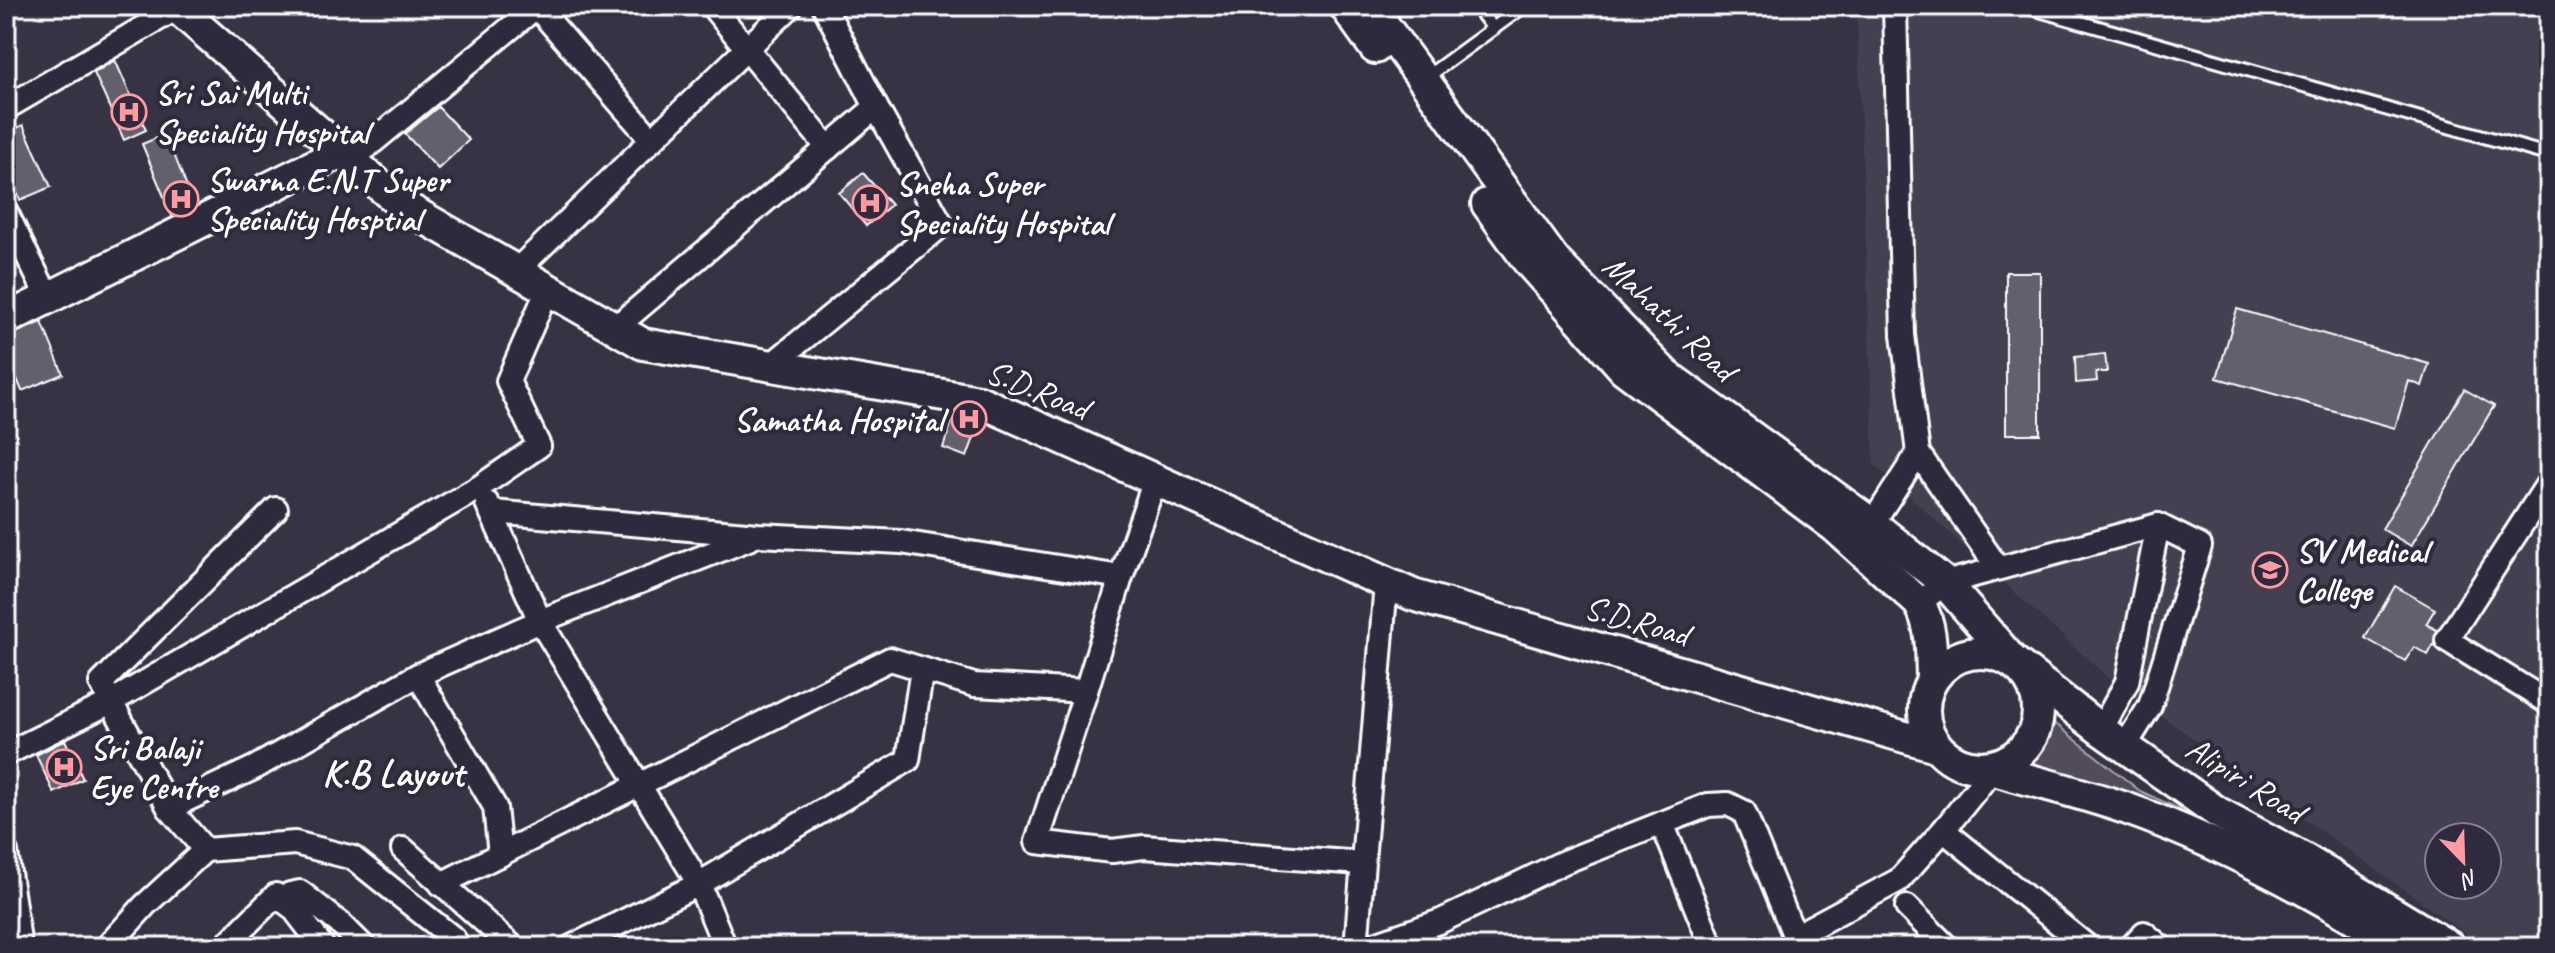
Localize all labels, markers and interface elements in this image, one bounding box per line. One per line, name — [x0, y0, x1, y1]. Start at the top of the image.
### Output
place label: Sri Sai Multi Speciality Hospital — [155, 71, 375, 153]
hospital icon: Sri Sai Multi Speciality Hospital — [110, 93, 148, 131]
place label: Swarna E.N.T Super Speciality Hosptial — [207, 158, 452, 240]
place label: Sneha Super Speciality Hospital — [896, 162, 1116, 244]
hospital icon: Swarna E.N.T Super Speciality Hosptial — [162, 180, 200, 218]
hospital icon: Sneha Super Speciality Hospital — [851, 184, 889, 222]
street label: Mahathi Road — [1594, 245, 1749, 393]
street label: S.D.Road — [980, 350, 1100, 431]
place label: Samatha Hospital — [734, 398, 950, 441]
hospital icon: Samatha Hospital — [950, 400, 988, 438]
place label: SV Medical College — [2296, 529, 2434, 611]
school or university icon: SV Medical College — [2251, 551, 2289, 589]
street label: S.D.Road — [1580, 585, 1698, 657]
place label: Sri Balaji Eye Centre — [90, 726, 220, 808]
street label: Alipiri Road — [2178, 726, 2317, 835]
hospital icon: Sri Balaji Eye Centre — [45, 748, 83, 786]
district label: K.B Layout — [322, 750, 468, 797]
north arrow — [2423, 821, 2503, 901]
text: N — [2456, 863, 2482, 895]

